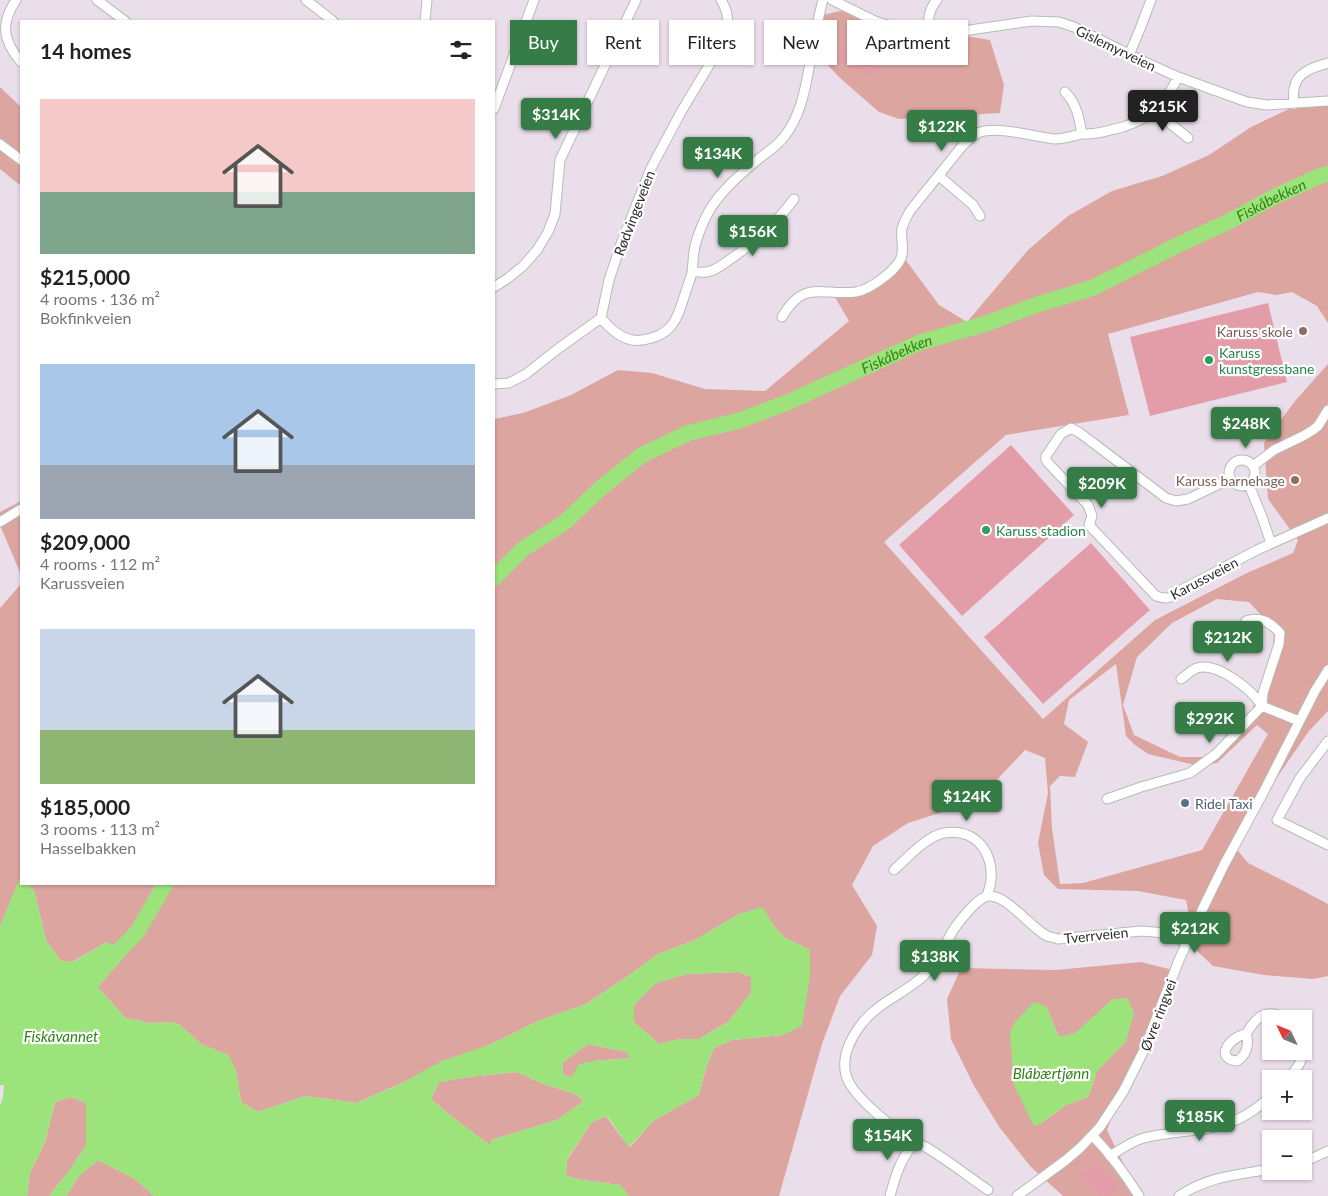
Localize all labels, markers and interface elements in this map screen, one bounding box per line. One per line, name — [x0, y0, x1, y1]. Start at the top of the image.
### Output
chip: Buy — [510, 20, 577, 65]
chip: Rent — [587, 20, 659, 65]
chip: Filters — [669, 20, 754, 65]
chip: New — [764, 20, 837, 65]
chip: Apartment — [847, 20, 968, 65]
street label: Gislemyrveien — [1073, 21, 1159, 75]
icon: filters — [447, 36, 475, 64]
text: 14 homes — [40, 38, 131, 63]
pin: $215K — [1128, 90, 1198, 132]
text: $215K — [1139, 96, 1187, 115]
pin: $314K — [521, 98, 591, 140]
text: $314K — [532, 104, 580, 123]
pin: $122K — [907, 110, 977, 152]
text: $122K — [918, 116, 966, 135]
icon: home — [213, 131, 303, 221]
pin: $134K — [683, 136, 753, 179]
text: $134K — [694, 143, 742, 162]
street label: Rødvingeveien — [610, 168, 658, 258]
water label: Fiskåbekken — [1233, 175, 1309, 225]
pin: $156K — [718, 214, 788, 257]
text: $156K — [729, 221, 777, 240]
text: $215,000 — [40, 264, 130, 289]
text: 4 rooms · 136 m² — [40, 289, 160, 308]
text: Bokfinkveien — [40, 308, 131, 327]
place label: Karuss skole — [1217, 323, 1293, 340]
marker: Karuss skole — [1297, 325, 1309, 337]
water label: Fiskåbekken — [858, 330, 934, 377]
place label: Karuss kunstgressbane — [1219, 344, 1314, 377]
marker: Karuss kunstgressbane — [1203, 354, 1215, 366]
icon: home — [213, 396, 303, 486]
pin: $248K — [1211, 406, 1281, 449]
text: $248K — [1222, 413, 1270, 432]
pin: $209K — [1067, 466, 1137, 509]
place label: Karuss barnehage — [1176, 472, 1285, 489]
text: $209K — [1078, 473, 1126, 492]
marker: Karuss barnehage — [1289, 474, 1301, 486]
place label: Karuss stadion — [996, 522, 1086, 539]
marker: Karuss stadion — [980, 524, 992, 536]
text: $209,000 — [40, 529, 130, 554]
street label: Karussveien — [1167, 553, 1241, 603]
text: 4 rooms · 112 m² — [40, 554, 160, 573]
text: Karussveien — [40, 573, 125, 592]
pin: $212K — [1193, 620, 1263, 663]
text: $212K — [1204, 627, 1252, 646]
icon: home — [213, 661, 303, 751]
pin: $292K — [1175, 702, 1245, 744]
text: $292K — [1186, 708, 1234, 727]
pin: $124K — [932, 780, 1002, 822]
text: $124K — [943, 786, 991, 805]
text: $185,000 — [40, 794, 130, 819]
place label: Ridel Taxi — [1195, 795, 1253, 812]
marker: Ridel Taxi — [1179, 797, 1191, 809]
text: 3 rooms · 113 m² — [40, 819, 160, 838]
text: Hasselbakken — [40, 838, 136, 857]
pin: $212K — [1160, 912, 1230, 954]
text: $212K — [1171, 918, 1219, 937]
street label: Tverrveien — [1063, 923, 1129, 947]
pin: $138K — [900, 940, 970, 982]
text: $138K — [911, 946, 959, 965]
street label: Øvre ringvei — [1137, 977, 1179, 1053]
north arrow — [1262, 1010, 1312, 1060]
map controls — [1262, 1010, 1312, 1180]
water label: Fiskåvannet — [24, 1027, 99, 1045]
water label: Blåbærtjønn — [1013, 1064, 1089, 1082]
button: + — [1262, 1070, 1312, 1120]
pin: $185K — [1165, 1100, 1235, 1142]
text: $185K — [1176, 1106, 1224, 1125]
pin: $154K — [853, 1118, 923, 1161]
text: $154K — [864, 1125, 912, 1144]
button: − — [1262, 1130, 1312, 1180]

